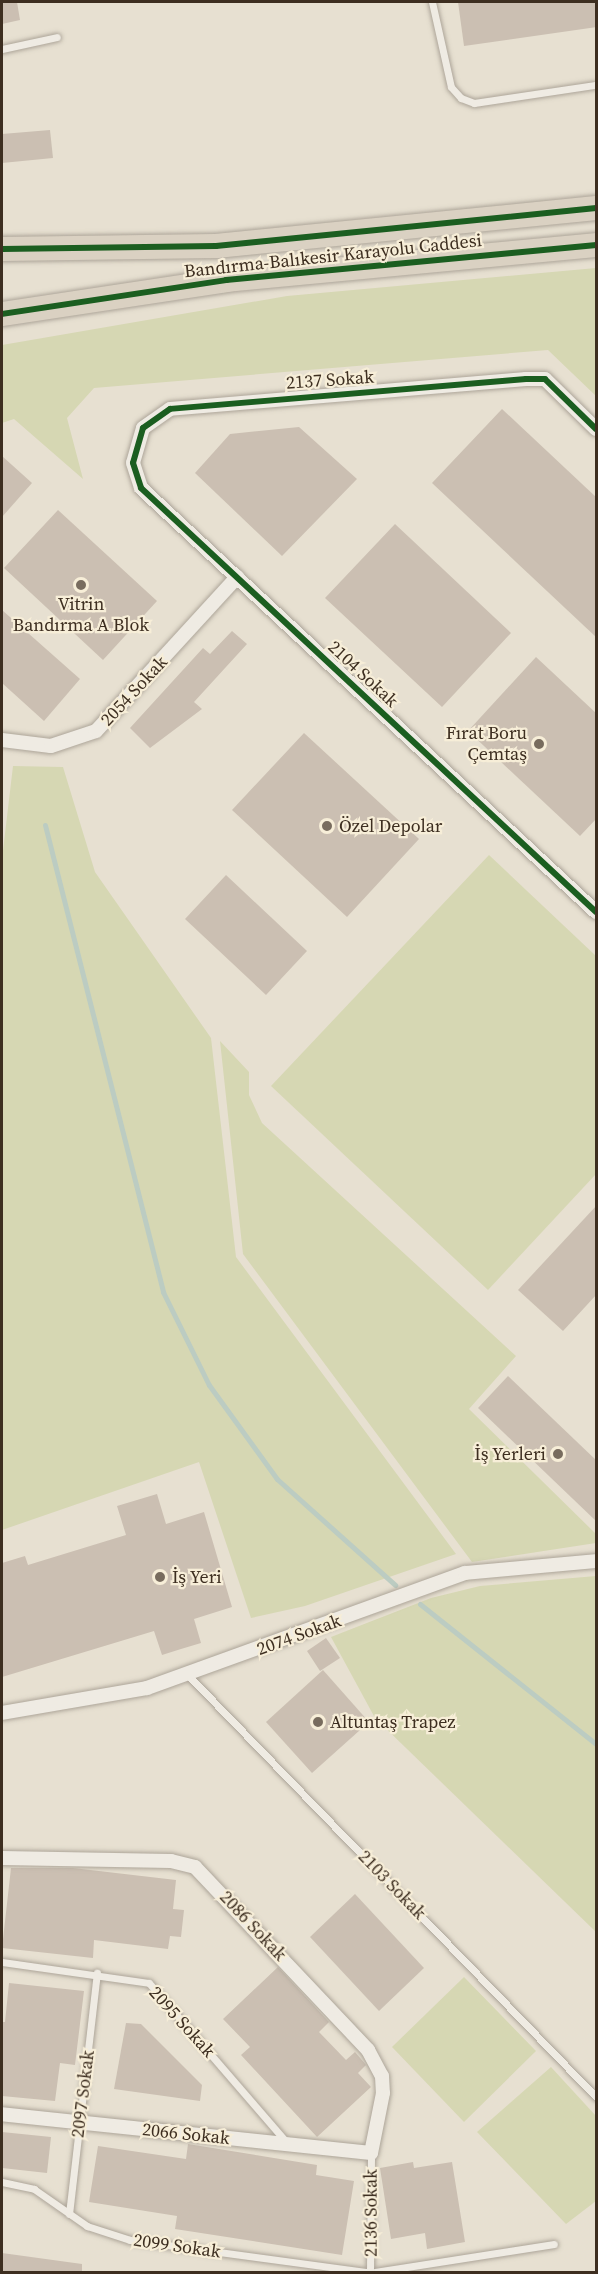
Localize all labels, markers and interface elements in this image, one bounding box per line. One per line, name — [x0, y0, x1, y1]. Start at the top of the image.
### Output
street label: Bandırma-Balıkesir Karayolu Caddesi — [183, 230, 483, 282]
street label: 2137 Sokak — [285, 366, 375, 394]
marker: Vitrin Bandırma A Blok — [74, 578, 88, 592]
place label: Vitrin Bandırma A Blok — [13, 594, 149, 636]
street label: 2104 Sokak — [323, 636, 403, 712]
street label: 2054 Sokak — [96, 651, 172, 731]
place label: Fırat Boru Çemtaş — [446, 723, 527, 766]
marker: Fırat Boru Çemtaş — [532, 737, 546, 751]
place label: Özel Depolar — [339, 815, 442, 837]
marker: Özel Depolar — [320, 819, 334, 833]
place label: İş Yerleri — [474, 1443, 546, 1465]
marker: İş Yerleri — [551, 1447, 565, 1461]
place label: İş Yeri — [172, 1566, 222, 1588]
marker: İş Yeri — [153, 1570, 167, 1584]
street label: 2074 Sokak — [254, 1610, 344, 1660]
place label: Altuntaş Trapez — [330, 1711, 456, 1733]
marker: Altuntaş Trapez — [311, 1715, 325, 1729]
street label: 2103 Sokak — [354, 1846, 430, 1924]
street label: 2086 Sokak — [215, 1886, 291, 1966]
street label: 2095 Sokak — [145, 1982, 219, 2062]
street label: 2097 Sokak — [67, 2049, 99, 2139]
street label: 2066 Sokak — [141, 2119, 231, 2149]
street label: 2136 Sokak — [360, 2169, 382, 2257]
street label: 2099 Sokak — [132, 2229, 222, 2263]

